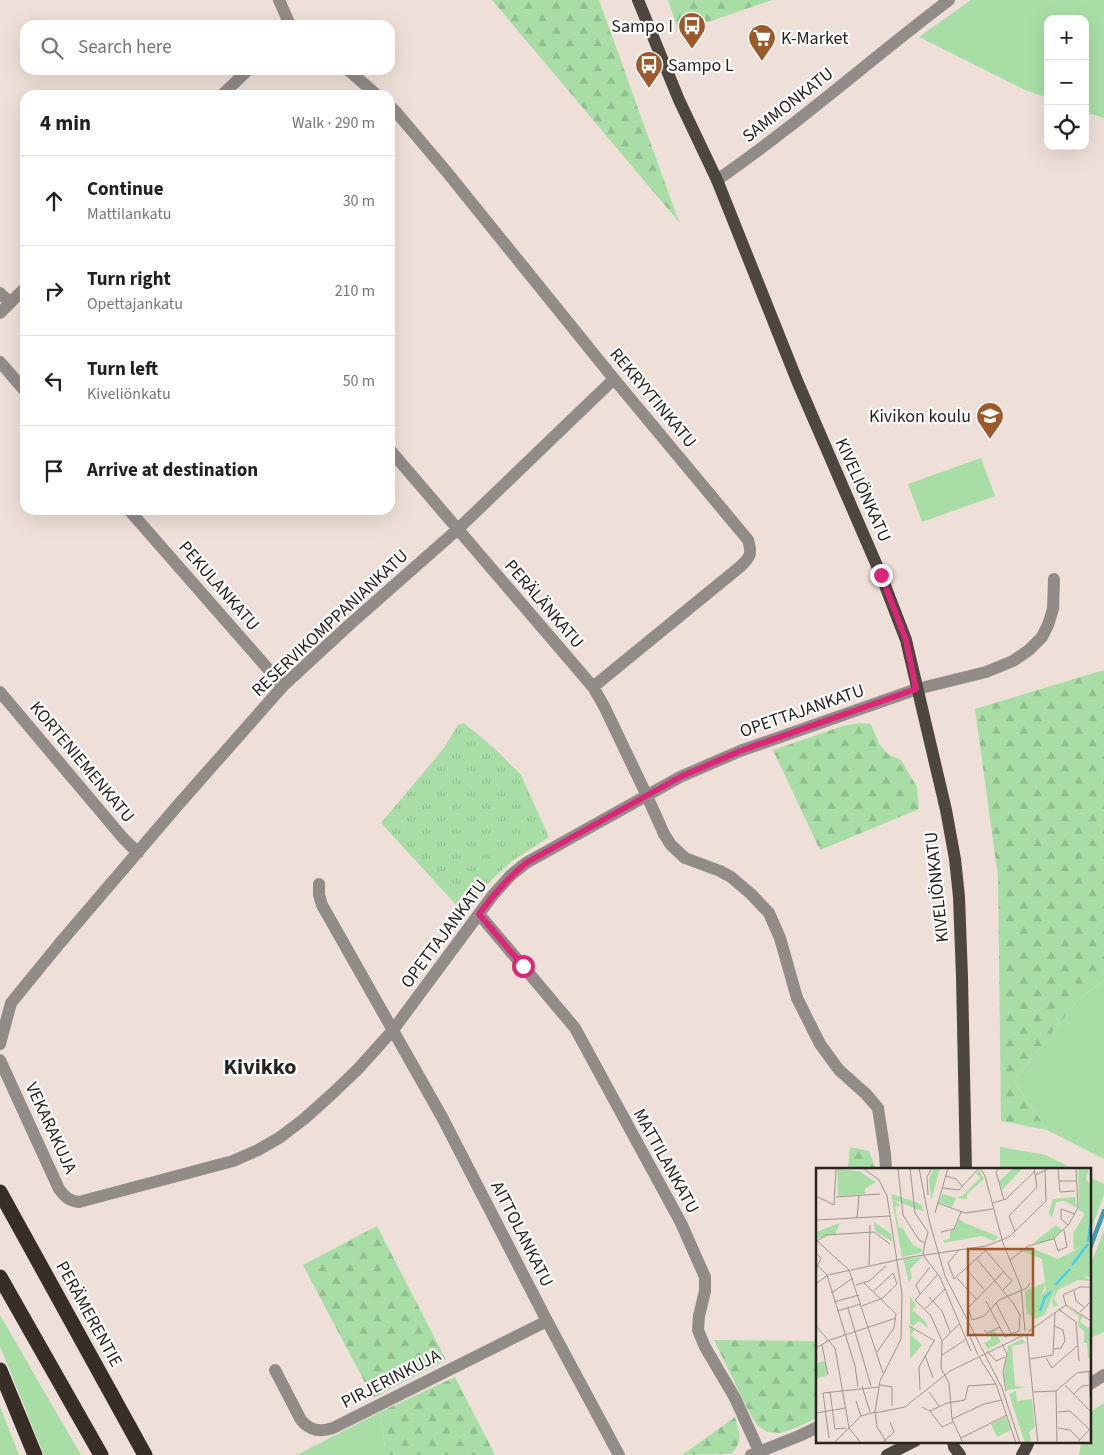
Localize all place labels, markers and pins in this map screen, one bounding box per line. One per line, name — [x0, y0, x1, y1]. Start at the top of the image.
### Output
bus stop icon: Sampo I — [677, 11, 707, 50]
place label: Sampo I — [611, 14, 673, 39]
supermarket icon: K-Market — [747, 23, 777, 62]
place label: K-Market — [781, 26, 848, 51]
bus stop icon: Sampo L — [634, 50, 664, 89]
place label: Sampo L — [668, 53, 734, 78]
school or university icon: Kivikon koulu — [975, 401, 1005, 440]
place label: Kivikon koulu — [869, 404, 971, 429]

